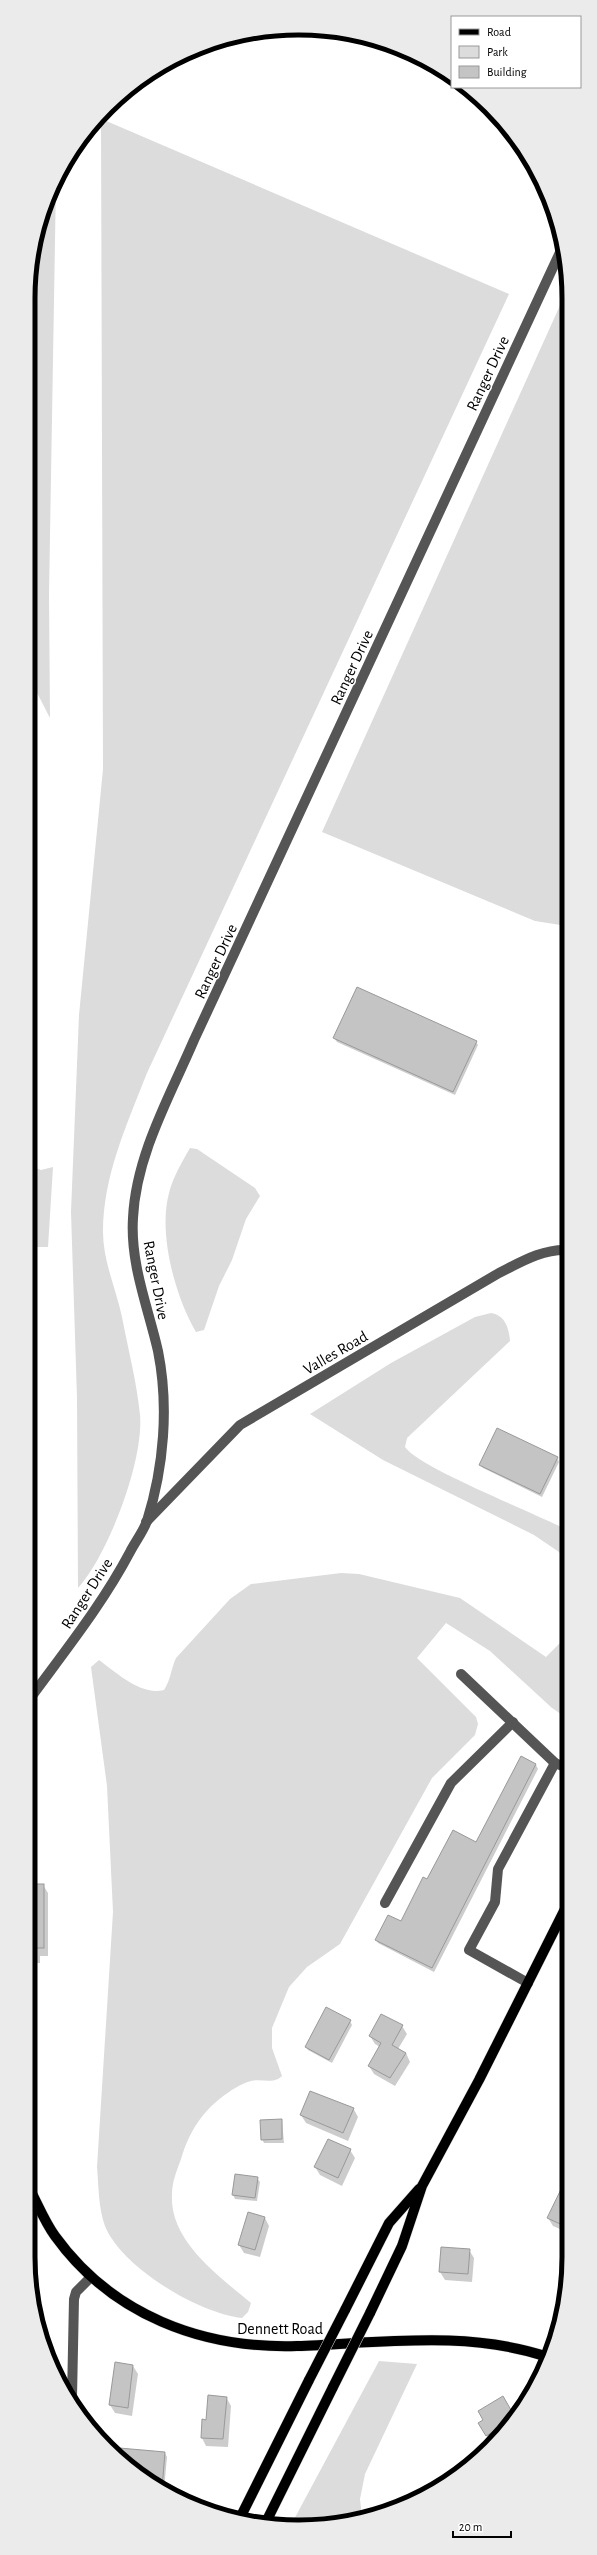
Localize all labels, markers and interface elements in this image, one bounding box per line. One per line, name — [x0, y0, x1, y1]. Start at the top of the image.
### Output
legend — [451, 16, 581, 88]
text: Road — [487, 26, 511, 38]
text: Park — [487, 46, 508, 58]
text: Building — [487, 66, 527, 78]
street label: Ranger Drive — [464, 334, 512, 413]
street label: Ranger Drive — [328, 628, 376, 707]
street label: Ranger Drive — [192, 922, 240, 1001]
street label: Ranger Drive — [141, 1239, 172, 1321]
street label: Valles Road — [301, 1328, 370, 1378]
street label: Ranger Drive — [58, 1556, 115, 1632]
street label: Dennett Road — [237, 2321, 323, 2337]
scale bar — [453, 2513, 511, 2539]
text: 20 m — [459, 2521, 482, 2533]

